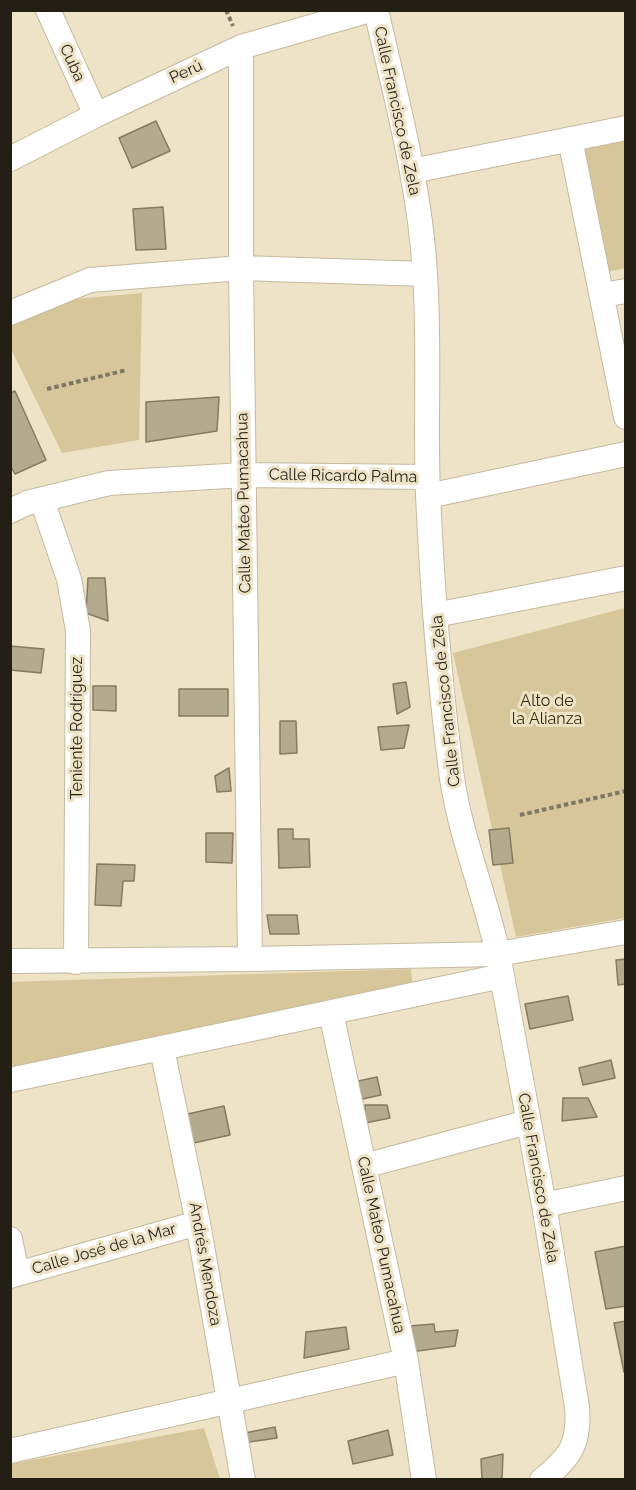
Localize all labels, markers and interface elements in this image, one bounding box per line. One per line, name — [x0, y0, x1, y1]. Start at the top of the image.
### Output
street label: Calle Francisco de Zela — [370, 25, 424, 197]
street label: Cuba — [55, 41, 89, 85]
street label: Perú — [166, 56, 206, 88]
street label: Calle Mateo Pumacahua — [233, 413, 255, 593]
street label: Calle Ricardo Palma — [269, 465, 417, 487]
street label: Calle Francisco de Zela — [427, 614, 465, 788]
street label: Teniente Rodríguez — [67, 657, 87, 799]
park label: Alto de la Alianza — [512, 691, 582, 729]
street label: Calle Francisco de Zela — [514, 1091, 562, 1265]
street label: Calle Mateo Pumacahua — [353, 1155, 409, 1335]
street label: Andrés Mendoza — [185, 1201, 225, 1327]
street label: Calle José de la Mar — [30, 1219, 178, 1279]

